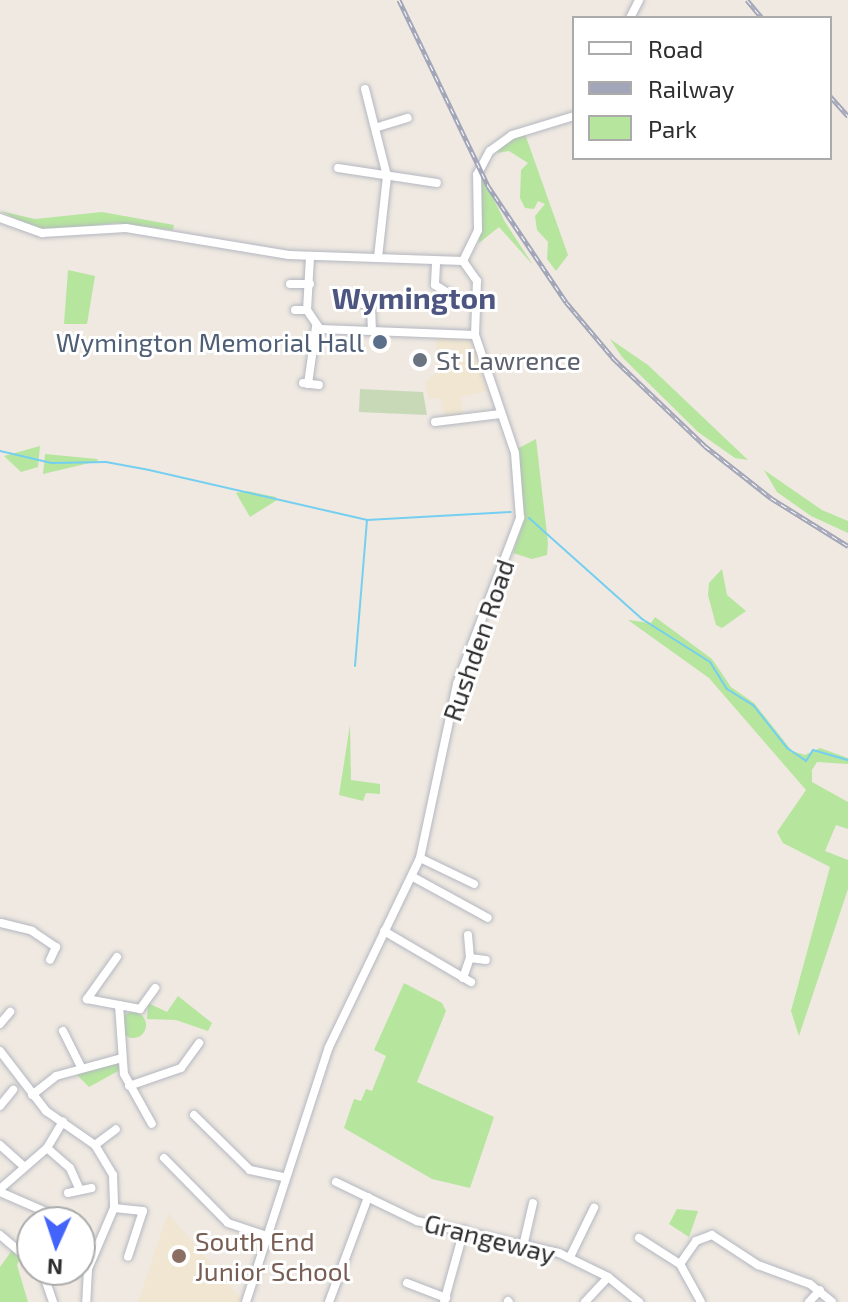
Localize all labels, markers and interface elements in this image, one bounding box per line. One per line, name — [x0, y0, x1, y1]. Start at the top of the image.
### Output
legend — [572, 16, 832, 160]
text: Road — [648, 34, 703, 63]
text: Railway — [648, 74, 734, 103]
text: Park — [648, 114, 697, 143]
district label: Wymington — [332, 279, 496, 315]
place label: Wymington Memorial Hall — [55, 326, 364, 358]
marker: Wymington Memorial Hall — [371, 333, 389, 351]
place label: St Lawrence — [436, 344, 581, 376]
marker: St Lawrence — [411, 351, 429, 369]
street label: Rushden Road — [436, 555, 520, 725]
north arrow — [16, 1206, 96, 1286]
street label: Grangeway — [421, 1207, 559, 1269]
place label: South End Junior School — [195, 1225, 351, 1286]
marker: South End Junior School — [170, 1247, 188, 1265]
text: N — [46, 1255, 63, 1281]

